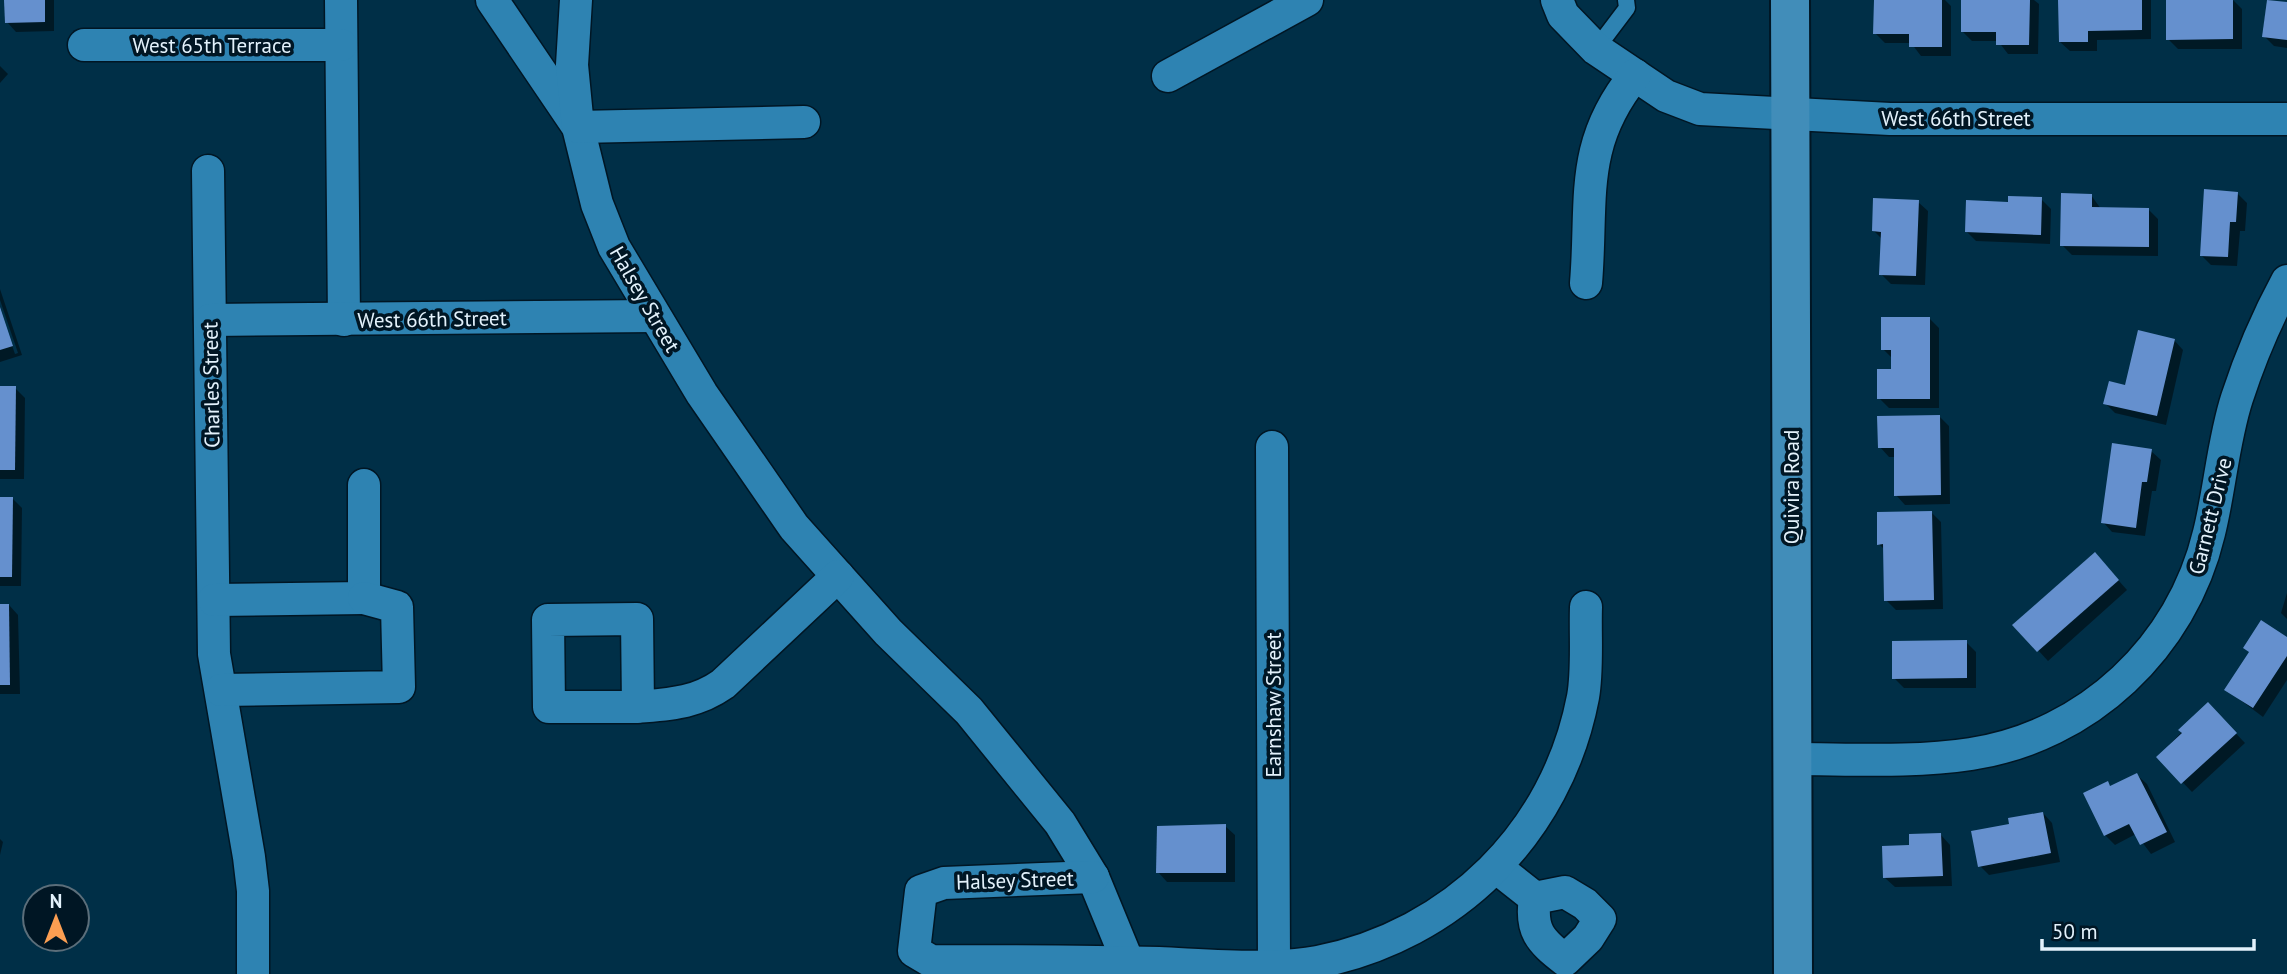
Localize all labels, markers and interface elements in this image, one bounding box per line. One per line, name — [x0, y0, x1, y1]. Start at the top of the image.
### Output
street label: West 65th Terrace — [132, 32, 292, 59]
street label: West 66th Street — [1881, 105, 2031, 132]
street label: Halsey Street — [604, 241, 686, 357]
street label: West 66th Street — [357, 304, 507, 334]
street label: Charles Street — [196, 322, 226, 448]
street label: Quivira Road — [1778, 430, 1805, 544]
street label: Garnett Drive — [2182, 455, 2238, 577]
street label: Earnshaw Street — [1260, 632, 1287, 778]
street label: Halsey Street — [956, 864, 1074, 896]
north arrow — [21, 883, 91, 953]
text: N — [50, 889, 62, 913]
scale bar — [2042, 908, 2254, 952]
text: 50 m — [2052, 918, 2098, 945]

